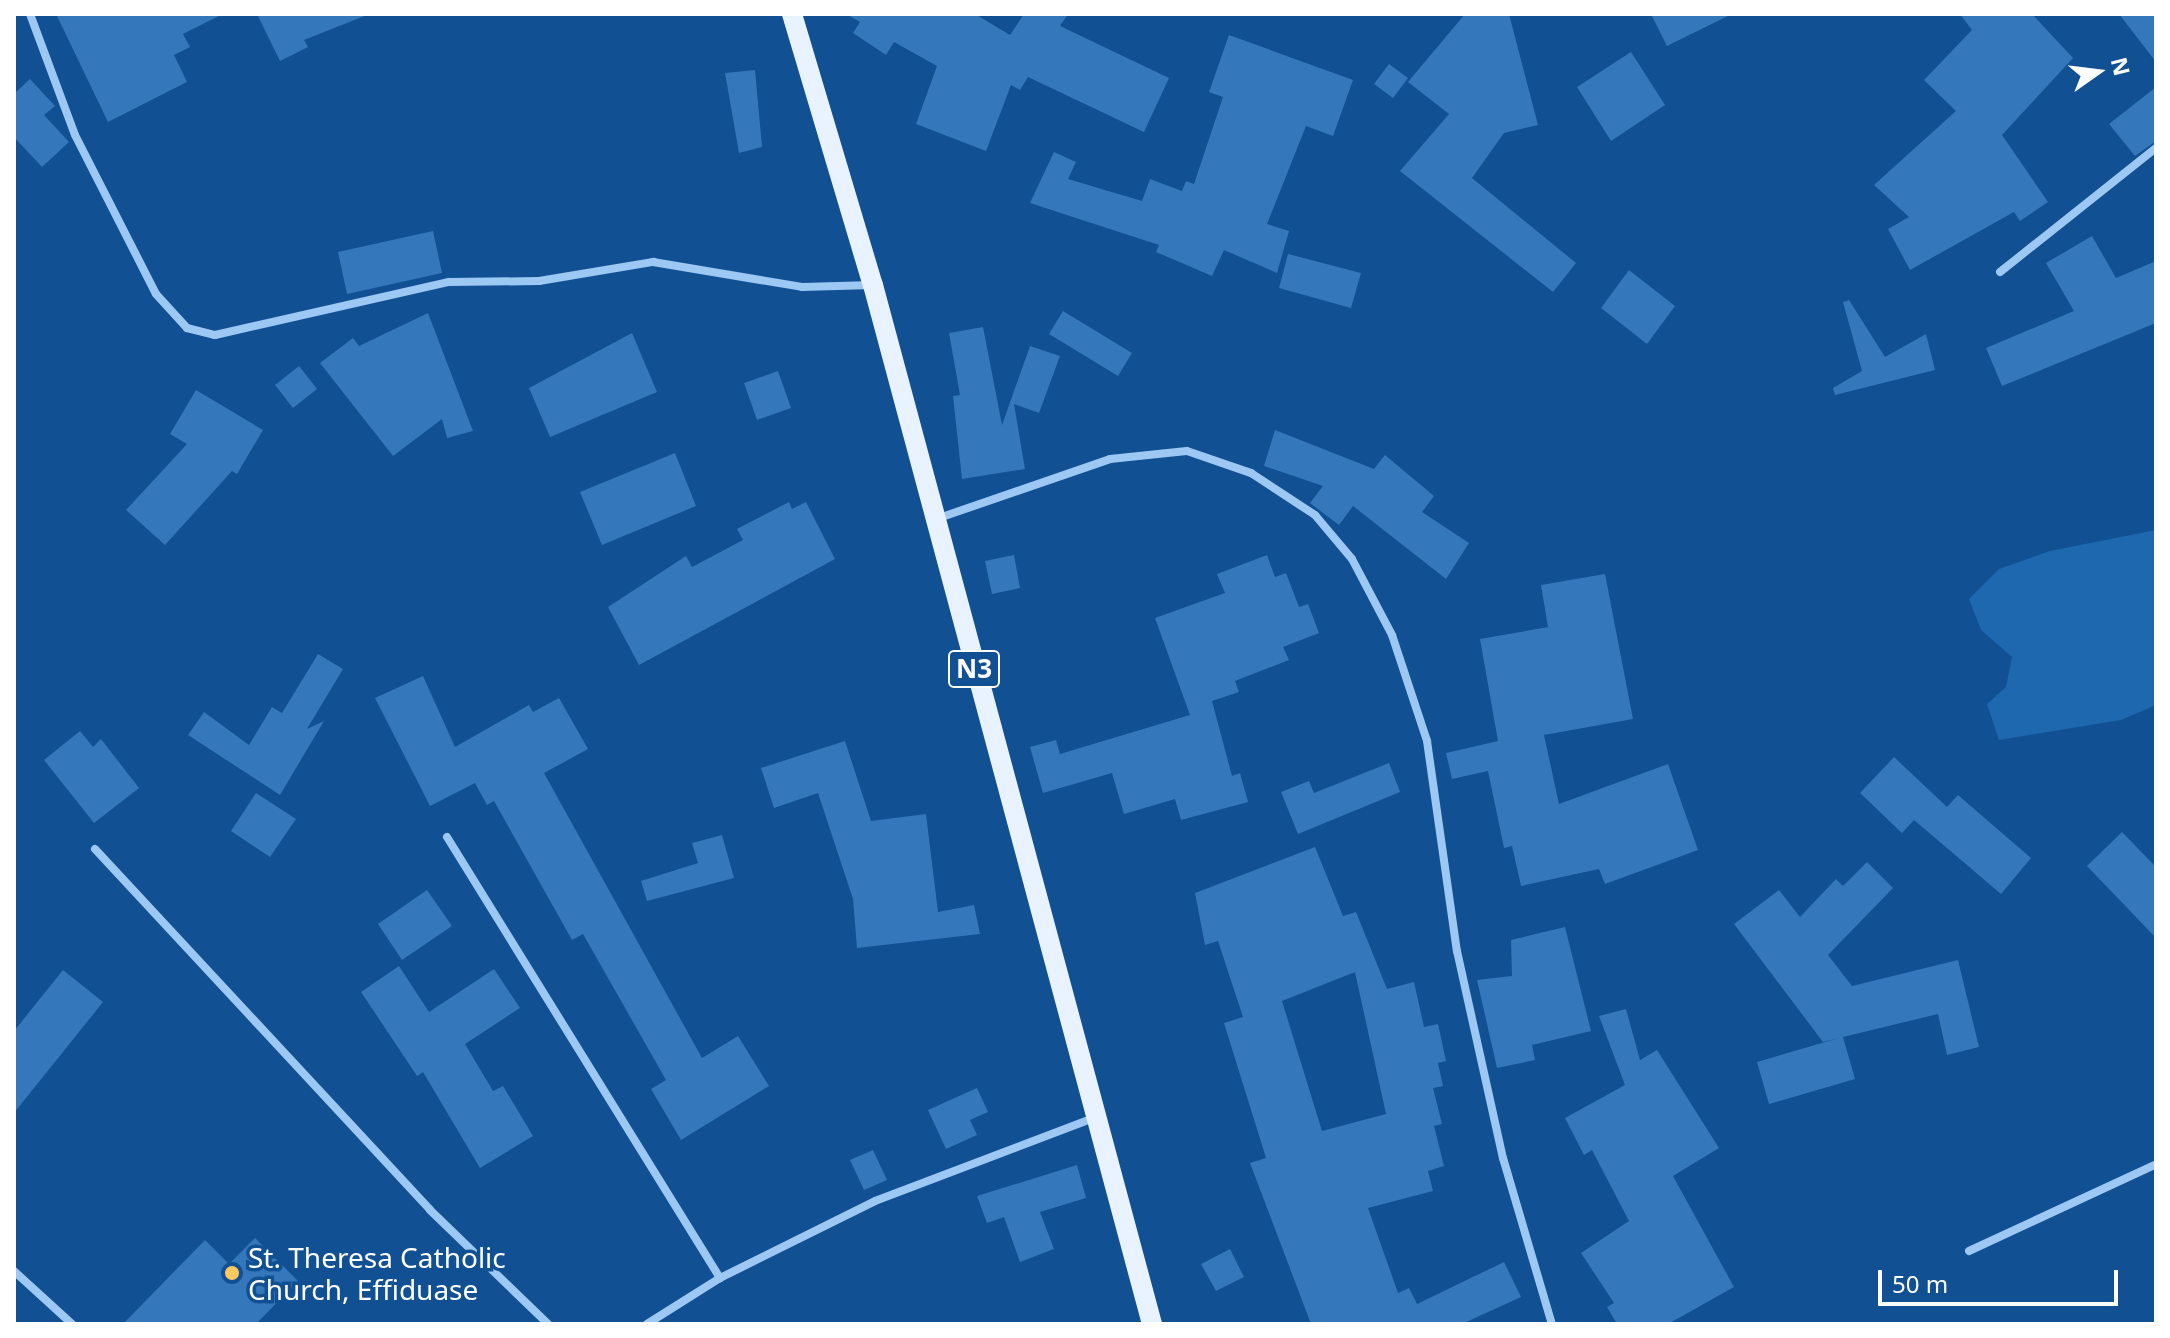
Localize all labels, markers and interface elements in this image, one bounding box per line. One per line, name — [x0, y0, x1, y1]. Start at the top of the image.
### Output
north arrow — [2058, 32, 2138, 112]
text: N — [2105, 54, 2138, 78]
road number: N3 — [946, 647, 1002, 691]
place label: St. Theresa Catholic Church, Effiduase — [248, 1240, 506, 1306]
scale bar — [1882, 1254, 2122, 1304]
marker: St. Theresa Catholic Church, Effiduase — [223, 1264, 241, 1282]
text: 50 m — [1892, 1267, 1948, 1300]

